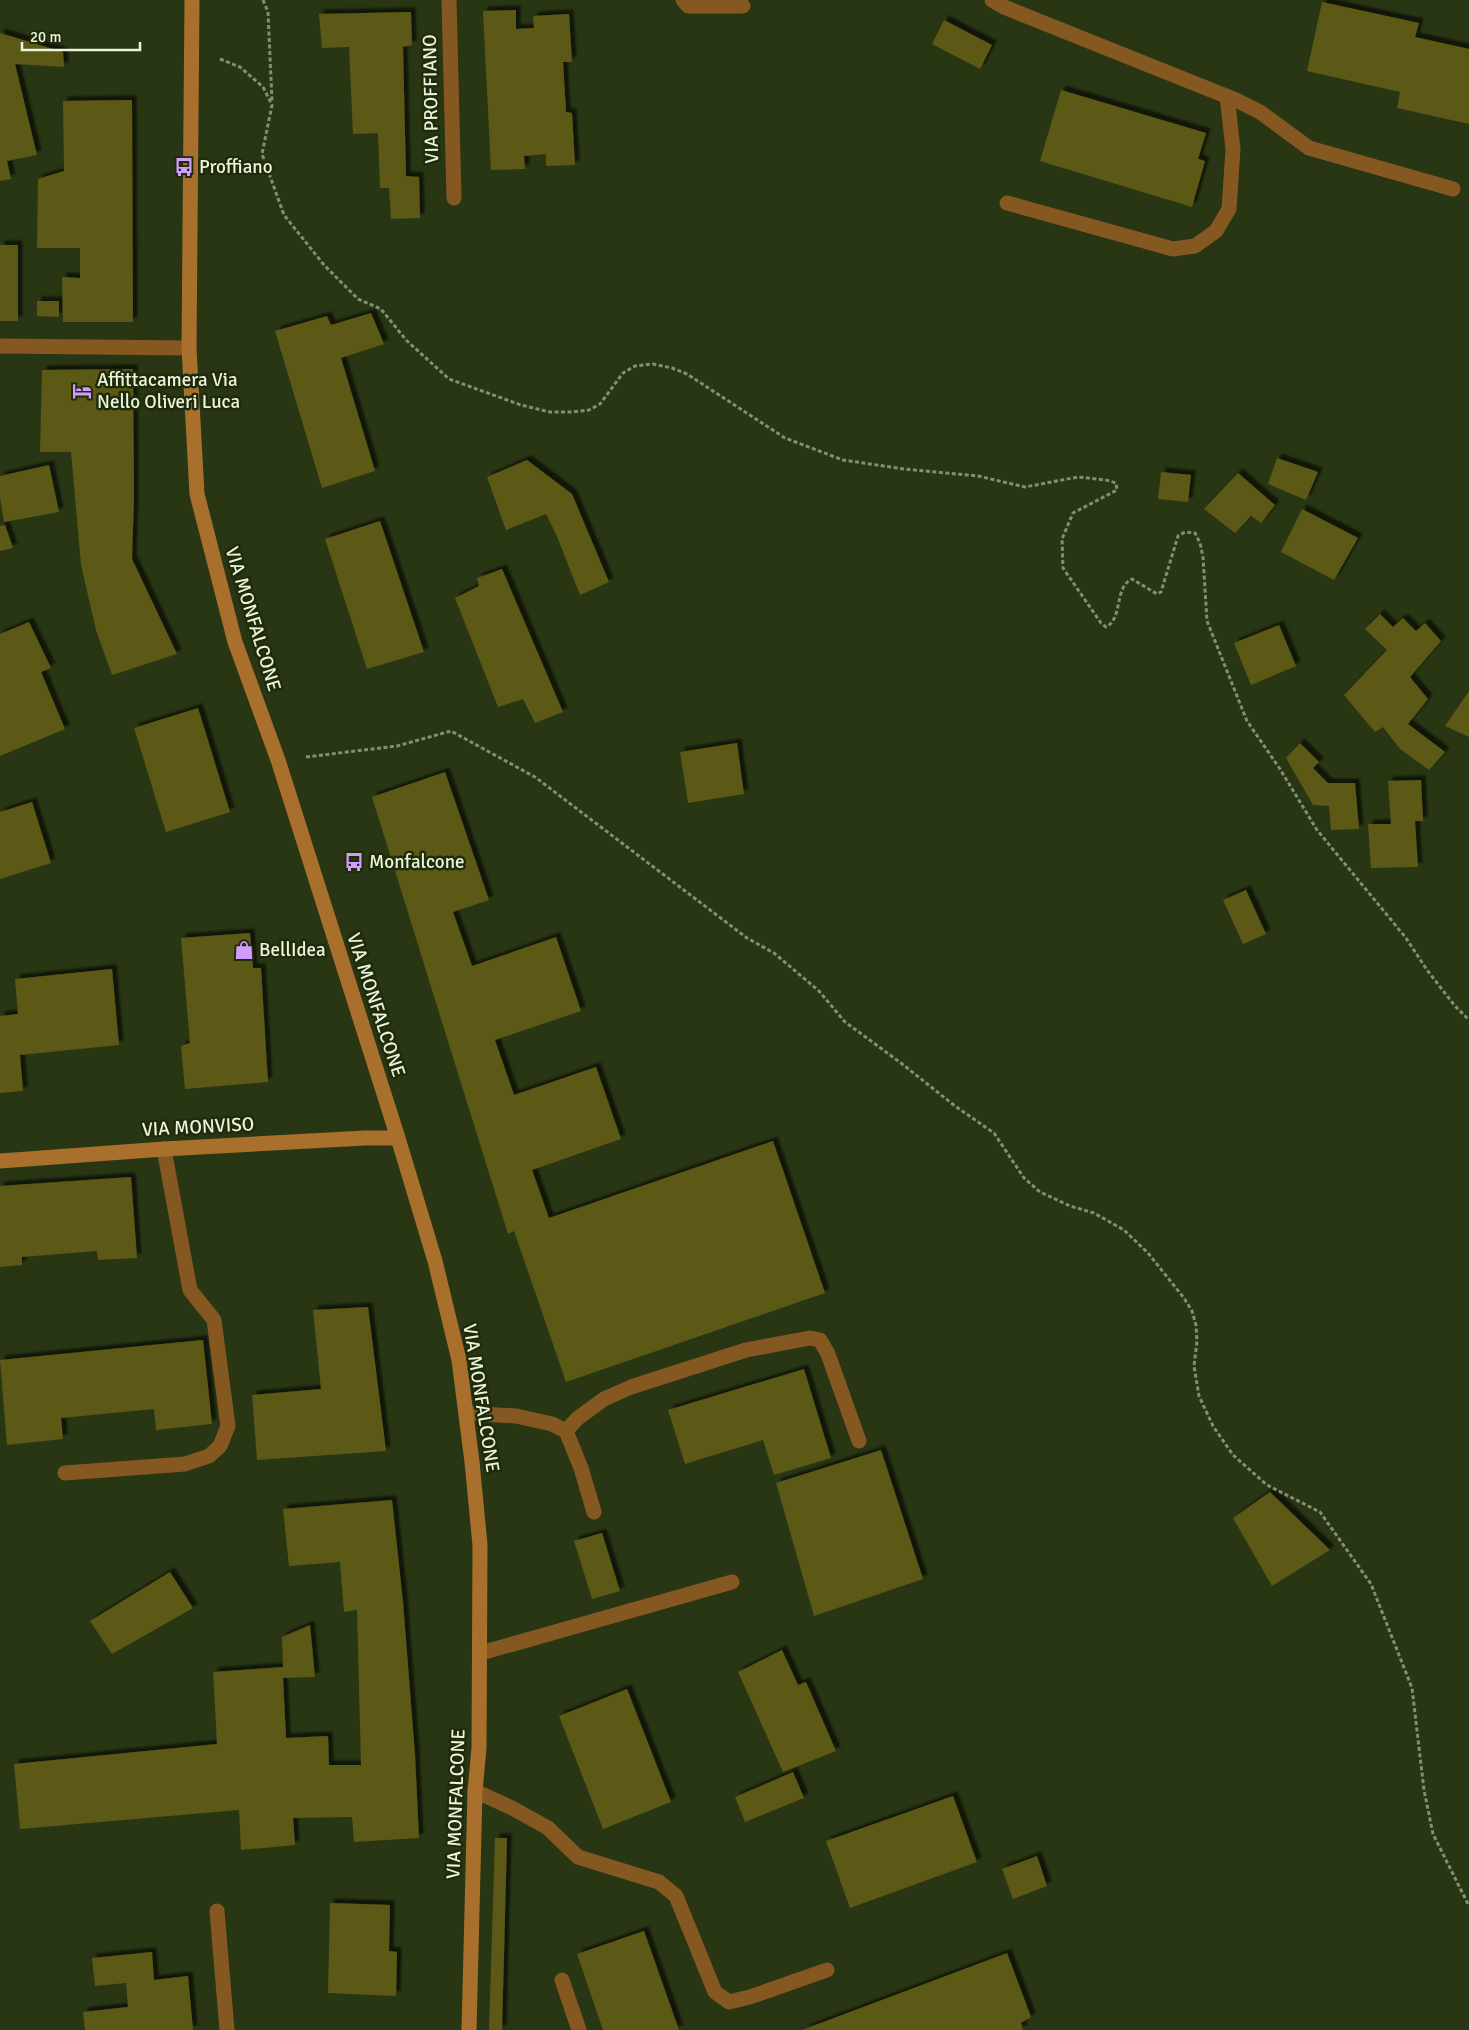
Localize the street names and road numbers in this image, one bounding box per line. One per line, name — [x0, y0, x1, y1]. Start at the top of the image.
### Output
street label: VIA PROFFIANO — [418, 34, 444, 164]
street label: VIA MONFALCONE — [220, 544, 286, 694]
street label: VIA MONFALCONE — [341, 930, 411, 1080]
street label: VIA MONVISO — [141, 1112, 255, 1142]
street label: VIA MONFALCONE — [457, 1322, 505, 1474]
street label: VIA MONFALCONE — [441, 1728, 471, 1880]

